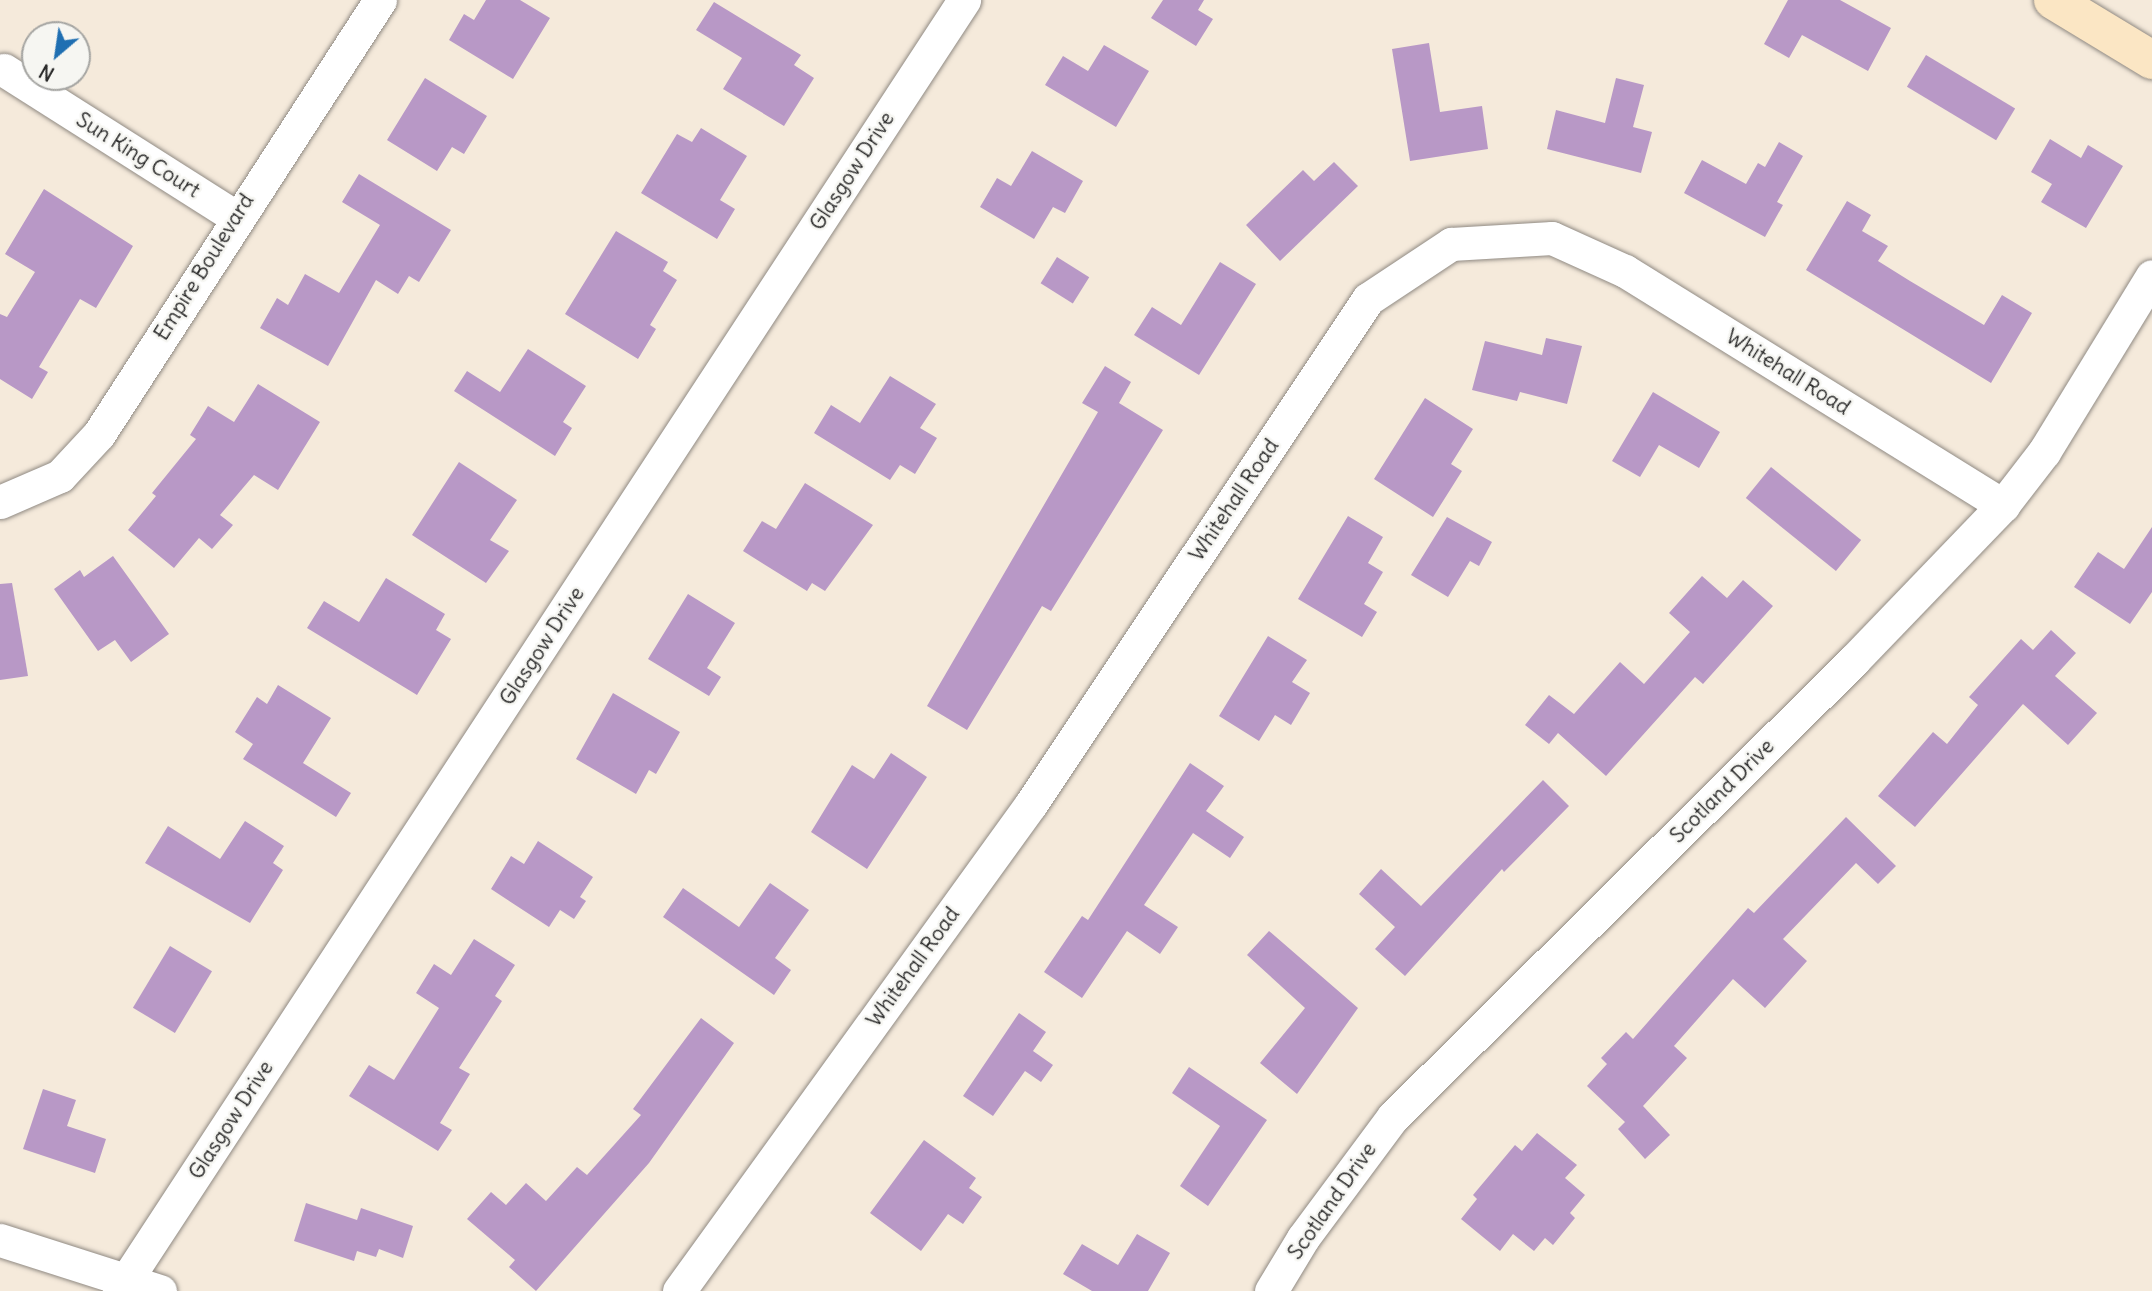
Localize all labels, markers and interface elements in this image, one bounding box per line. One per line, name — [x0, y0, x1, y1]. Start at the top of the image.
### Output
north arrow — [21, 21, 91, 91]
text: N — [35, 59, 58, 86]
street label: Sun King Court — [72, 107, 204, 203]
street label: Glasgow Drive — [804, 107, 900, 235]
street label: Empire Boulevard — [149, 189, 259, 345]
street label: Whitehall Road — [1721, 324, 1855, 420]
street label: Whitehall Road — [1184, 434, 1284, 566]
street label: Glasgow Drive — [494, 582, 590, 710]
street label: Scotland Drive — [1665, 734, 1779, 848]
street label: Whitehall Road — [861, 902, 965, 1032]
street label: Glasgow Drive — [183, 1056, 279, 1184]
street label: Scotland Drive — [1282, 1138, 1382, 1264]

